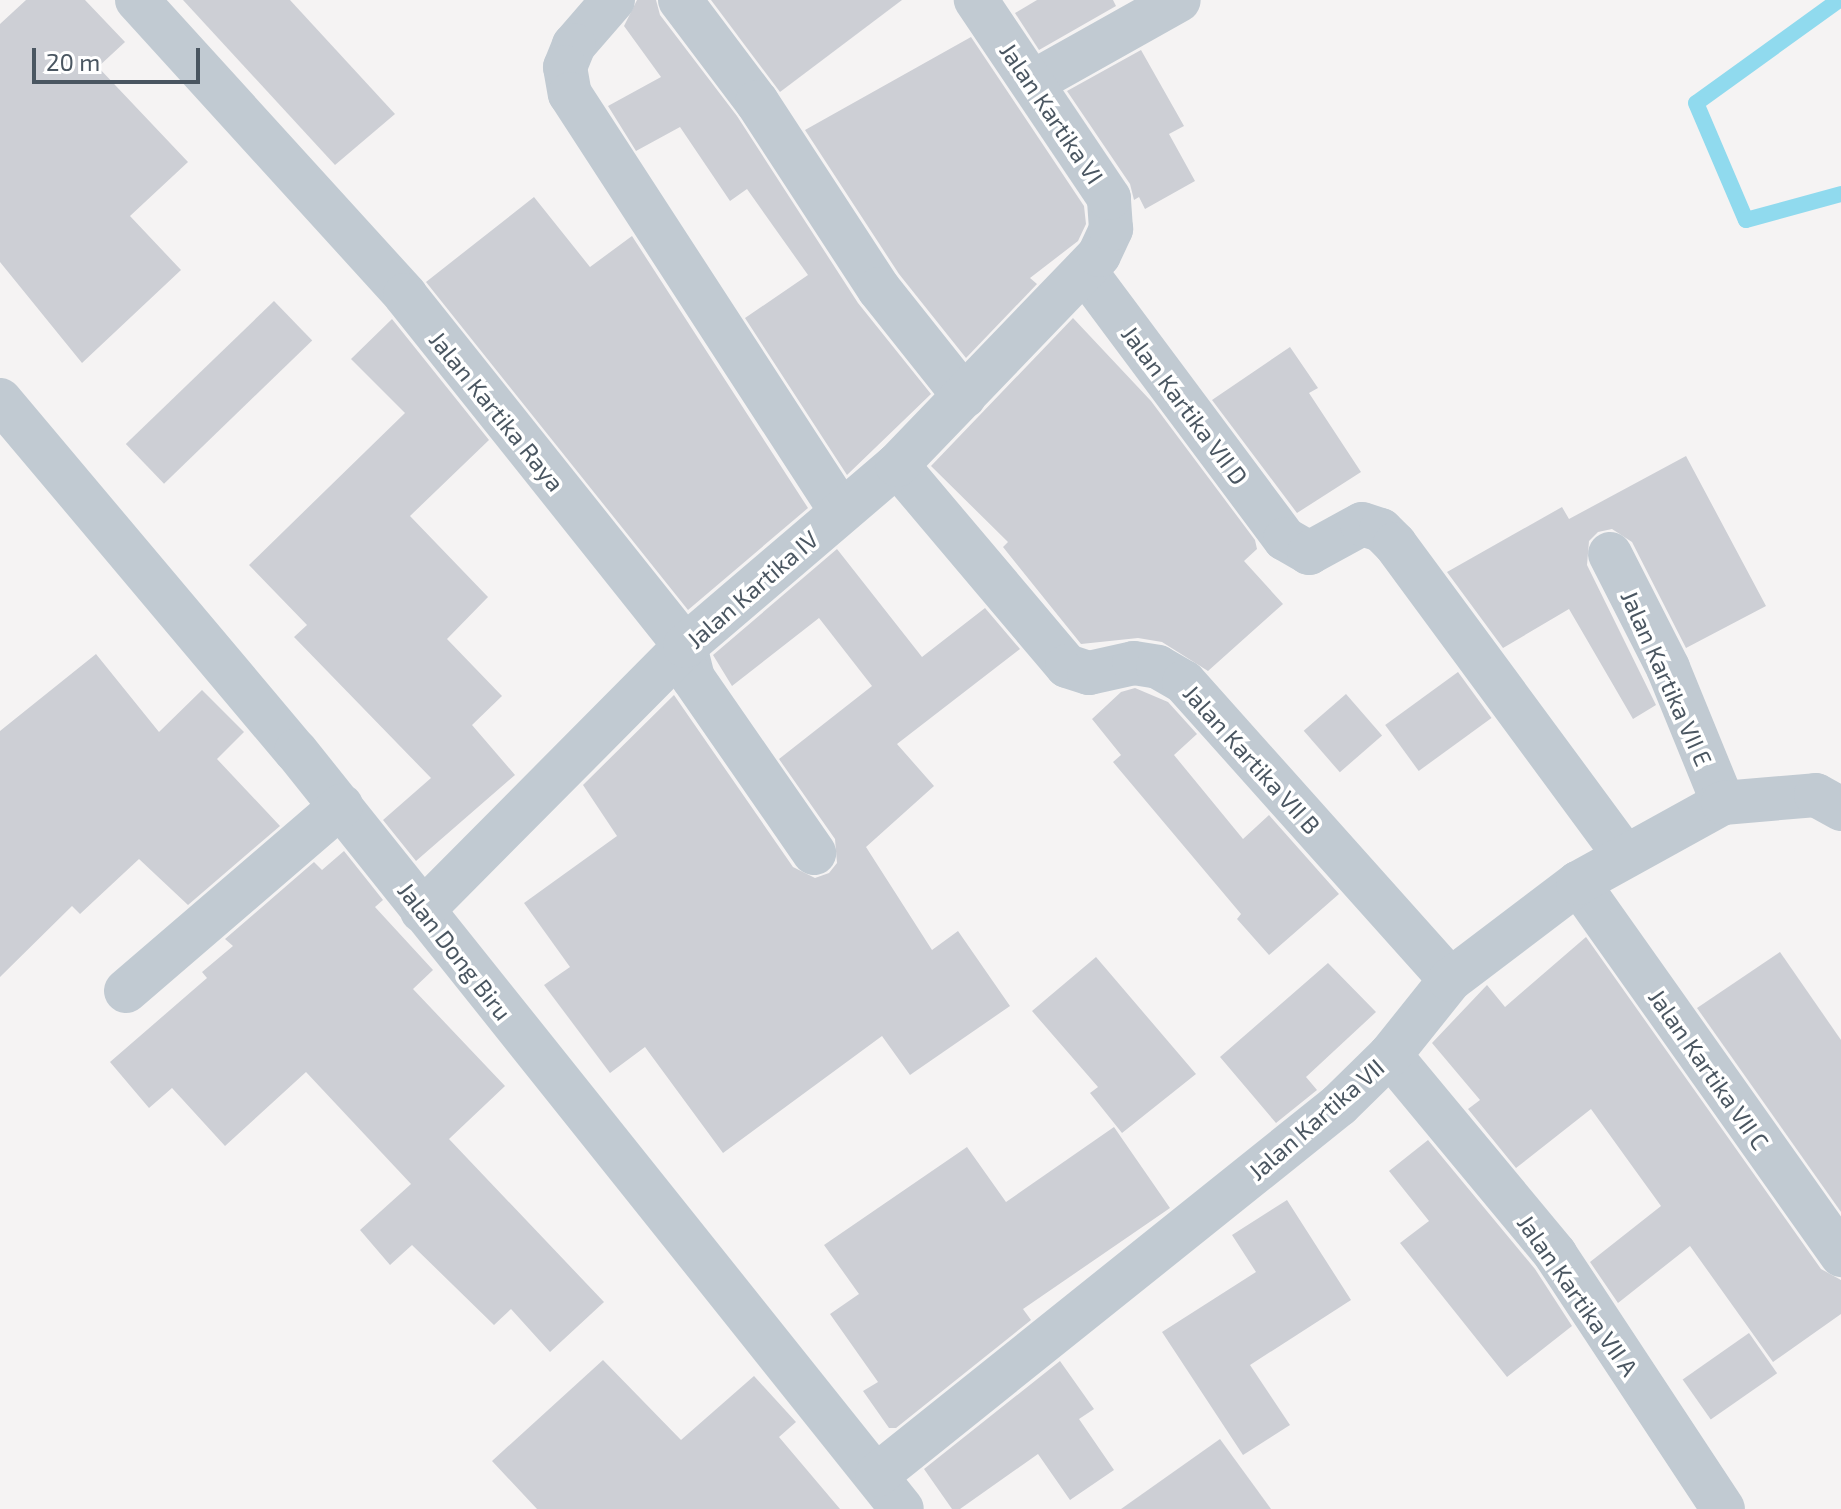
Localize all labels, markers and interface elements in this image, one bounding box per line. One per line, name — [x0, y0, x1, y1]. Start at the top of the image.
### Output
scale bar — [36, 32, 204, 82]
street label: Jalan Kartika VI — [994, 37, 1110, 189]
text: 20 m — [46, 47, 100, 76]
street label: Jalan Kartika VII D — [1116, 320, 1254, 490]
street label: Jalan Kartika Raya — [424, 325, 570, 497]
street label: Jalan Kartika IV — [680, 524, 824, 654]
street label: Jalan Kartika VII E — [1615, 585, 1719, 771]
street label: Jalan Kartika VII B — [1177, 678, 1327, 840]
street label: Jalan Dong Biru — [392, 876, 518, 1026]
street label: Jalan Kartika VII C — [1643, 983, 1775, 1155]
street label: Jalan Kartika VII — [1242, 1052, 1390, 1186]
street label: Jalan Kartika VII A — [1511, 1208, 1645, 1382]

